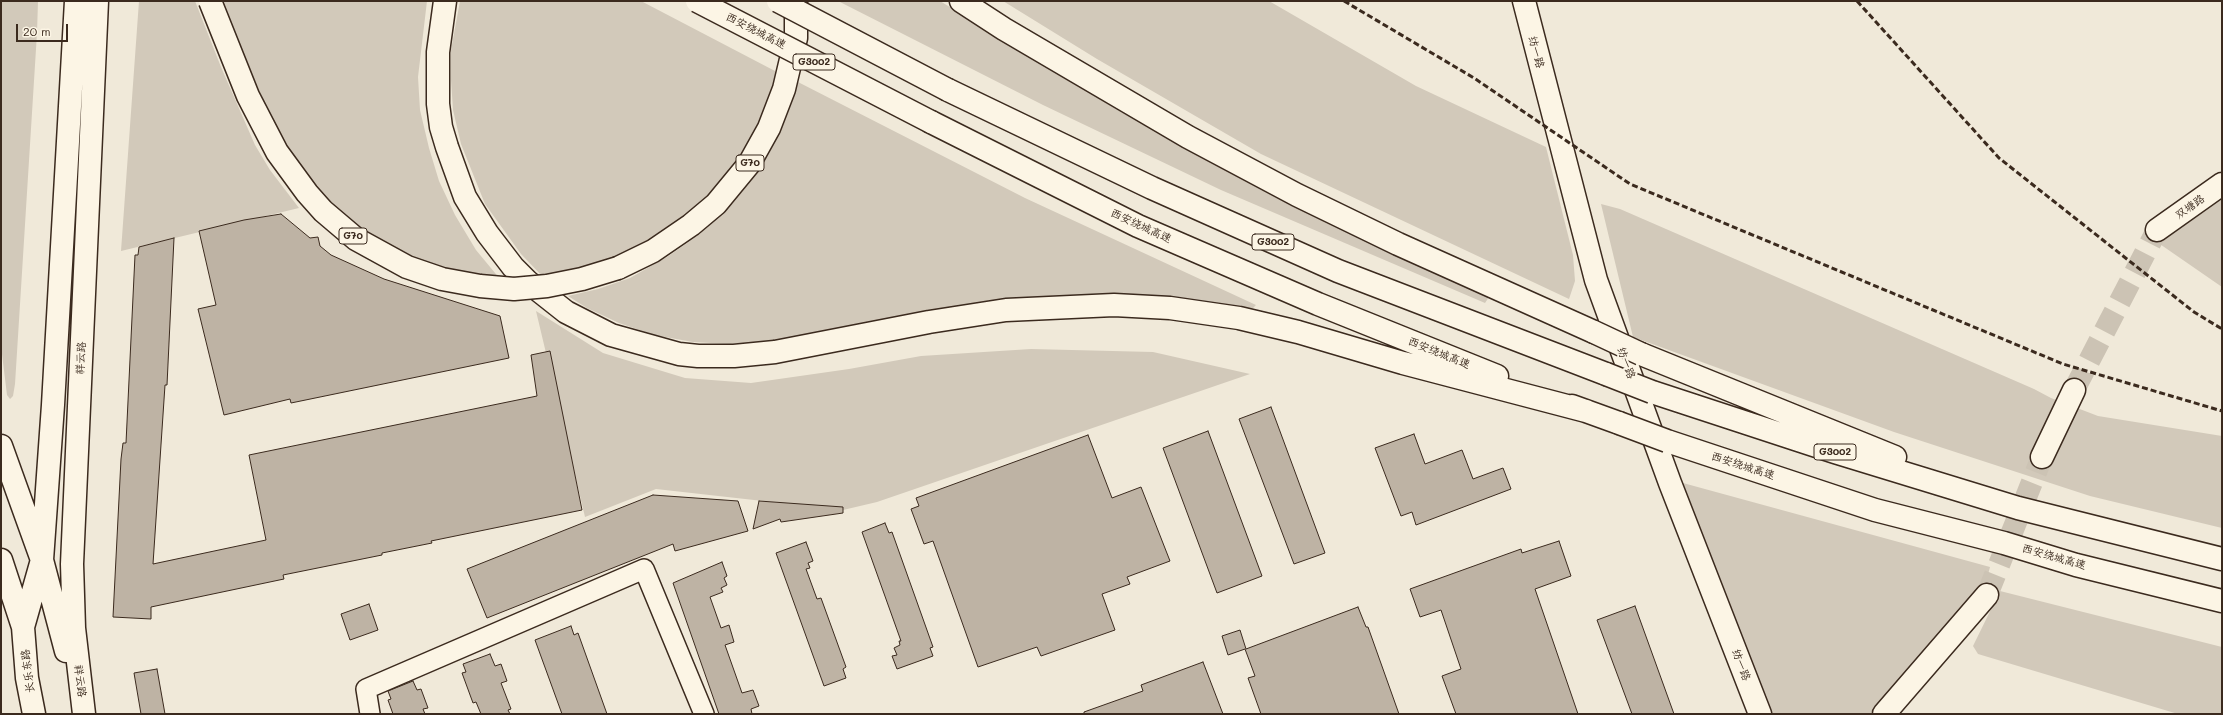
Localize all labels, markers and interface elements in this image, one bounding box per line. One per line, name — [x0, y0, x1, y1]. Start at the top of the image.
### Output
street label: 西安绕城高速 — [724, 10, 788, 52]
scale bar — [18, 16, 70, 42]
text: 20 m — [23, 23, 51, 39]
street label: 纺一路 — [1525, 34, 1547, 70]
road number: G3002 — [793, 54, 835, 70]
road number: G70 — [736, 155, 764, 171]
street label: 双塘路 — [2173, 192, 2207, 222]
street label: 西安绕城高速 — [1108, 206, 1174, 246]
road number: G70 — [339, 228, 367, 244]
road number: G3002 — [1252, 234, 1294, 250]
street label: 西安绕城高速 — [1406, 335, 1472, 371]
street label: 祥云路 — [74, 341, 88, 375]
street label: 纺一路 — [1614, 345, 1638, 381]
road number: G3002 — [1814, 444, 1856, 460]
street label: 西安绕城高速 — [1710, 450, 1776, 482]
street label: 西安绕城高速 — [2020, 542, 2088, 572]
street label: 纺一路 — [1729, 647, 1753, 683]
street label: 长乐东路 — [19, 648, 37, 694]
street label: 祥云路 — [71, 664, 89, 698]

